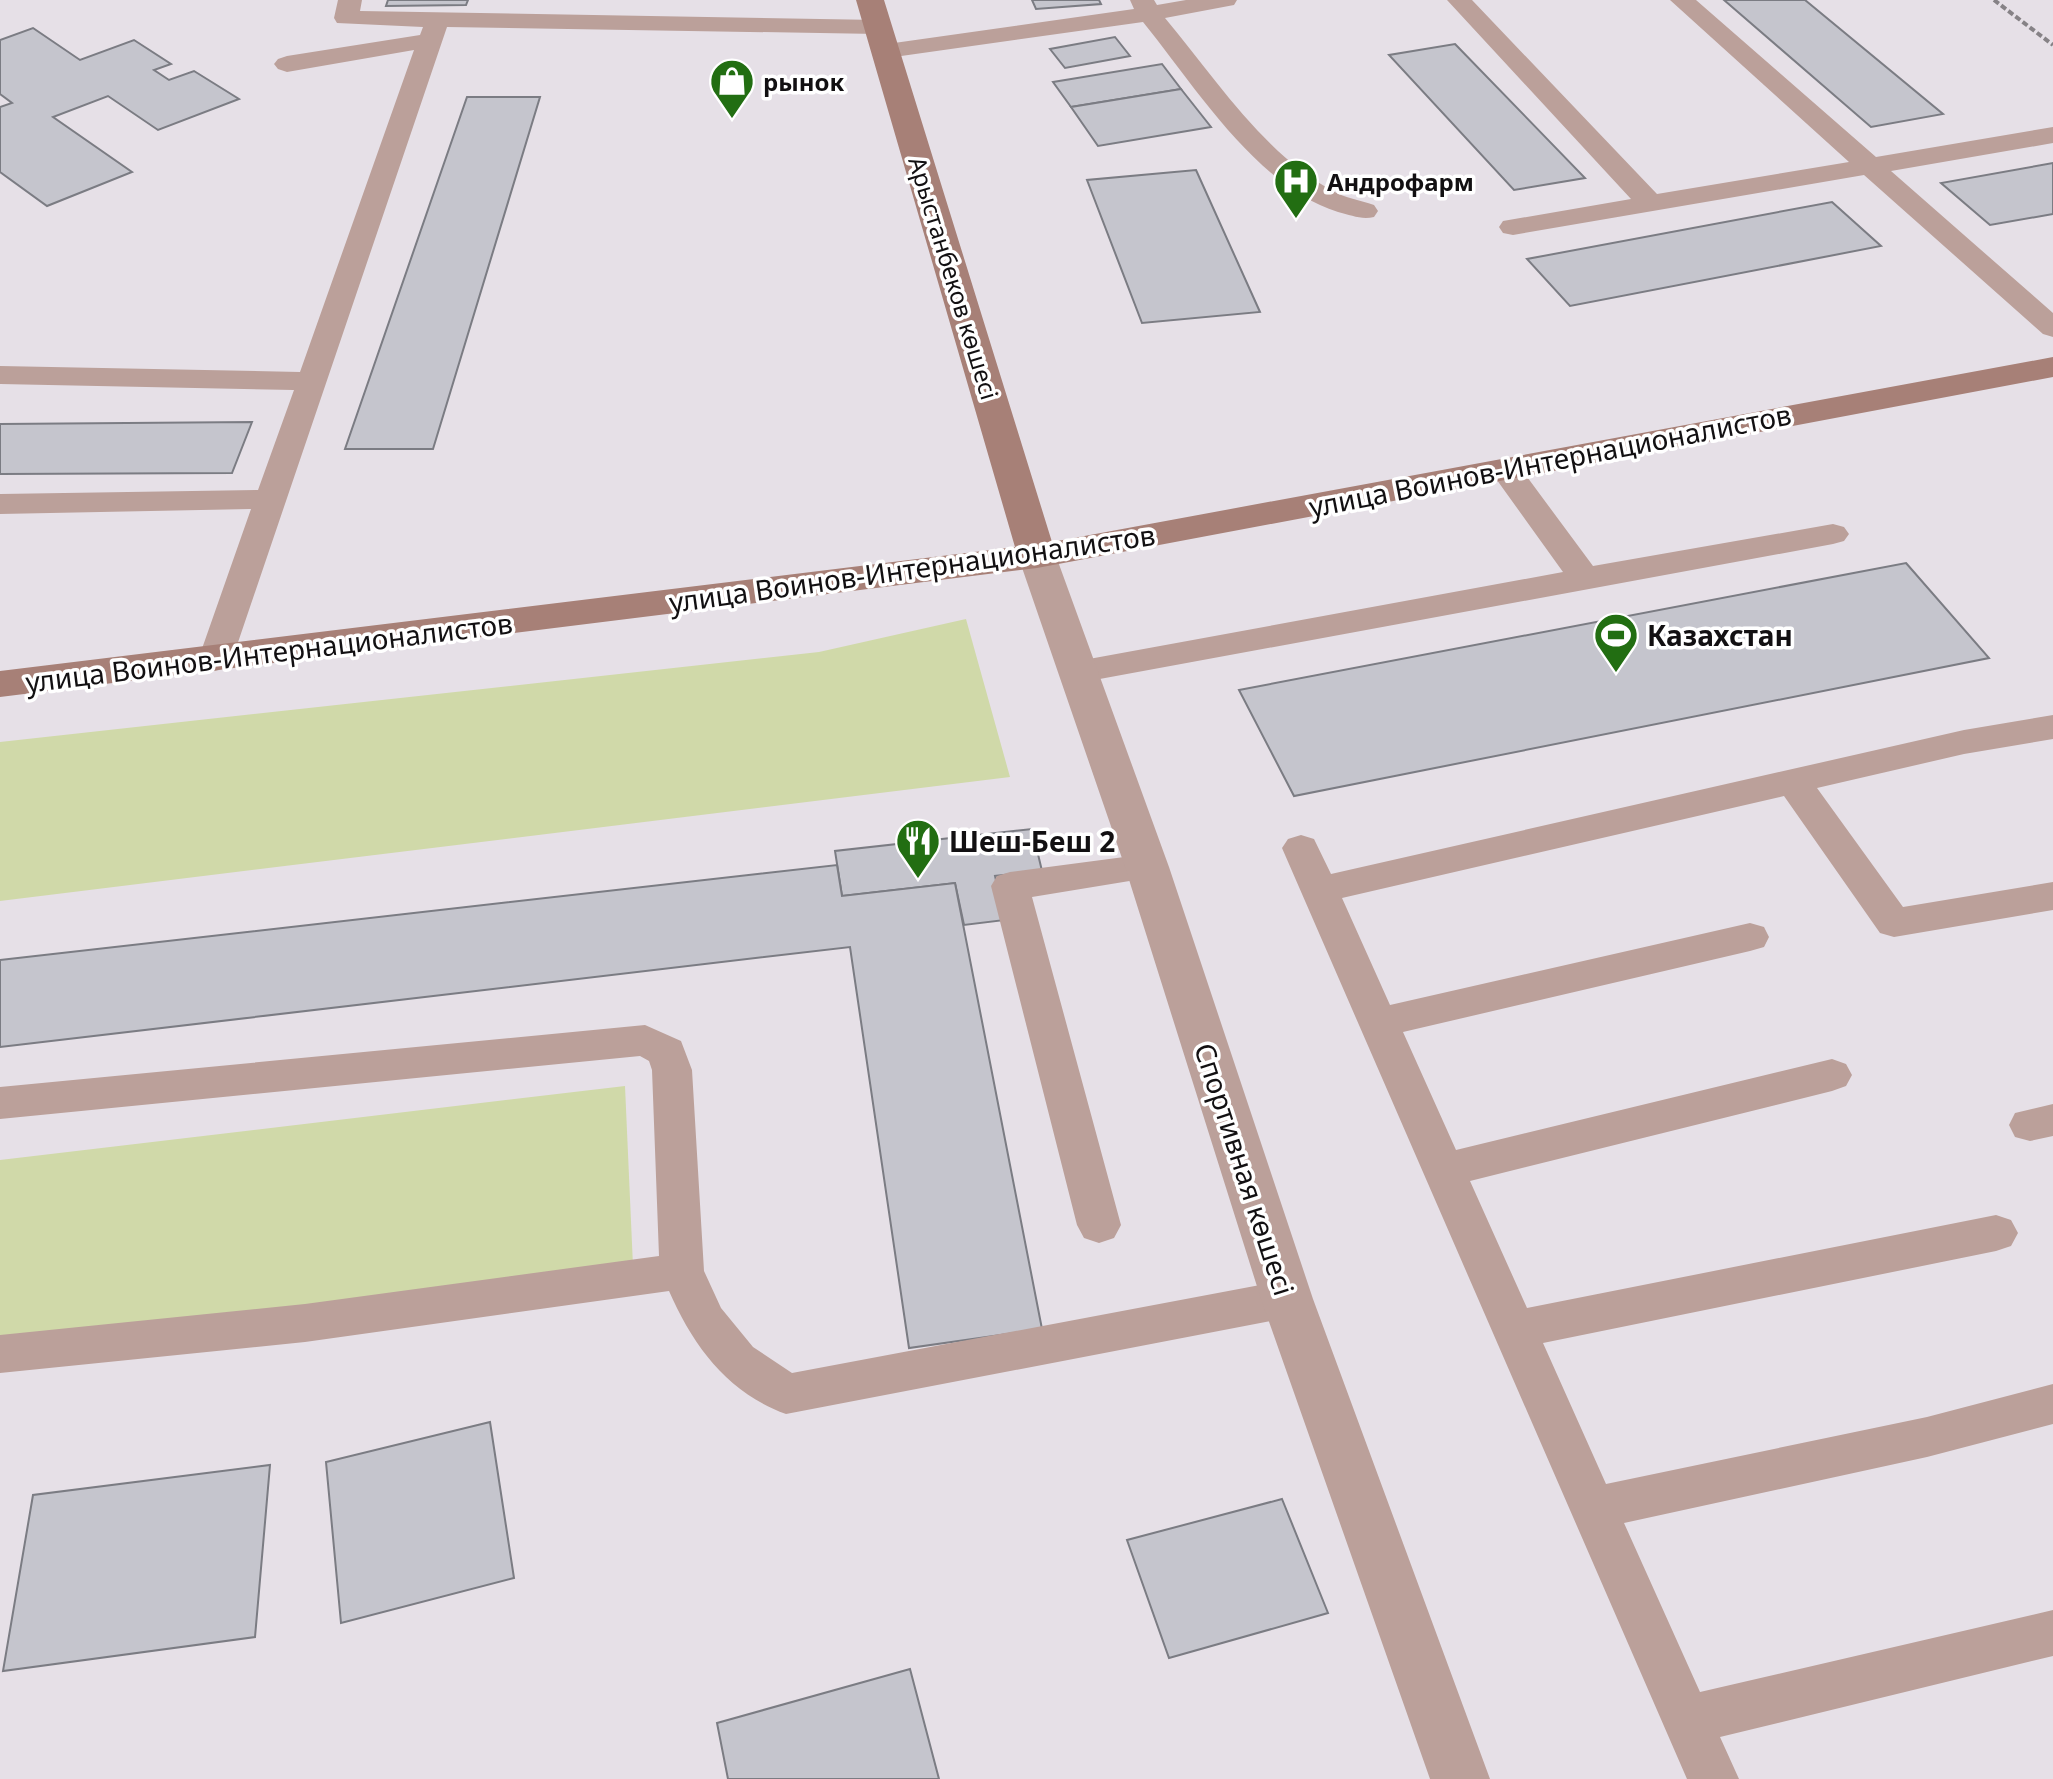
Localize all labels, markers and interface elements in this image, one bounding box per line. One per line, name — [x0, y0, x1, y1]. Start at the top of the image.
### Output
shop icon: рынок — [708, 57, 756, 120]
place label: рынок — [763, 65, 844, 98]
street label: Арыстанбеков көшесі — [901, 152, 1007, 404]
hospital icon: Андрофарм — [1272, 157, 1320, 220]
place label: Андрофарм — [1327, 165, 1474, 198]
street label: улица Воинов-Интернационалистов — [1306, 395, 1794, 525]
street label: улица Воинов-Интернационалистов — [666, 515, 1158, 621]
street label: улица Воинов-Интернационалистов — [23, 603, 515, 701]
sports icon: Казахстан — [1592, 611, 1640, 674]
place label: Казахстан — [1647, 616, 1793, 654]
restaurant icon: Шеш-Беш 2 — [894, 817, 942, 880]
place label: Шеш-Беш 2 — [949, 822, 1115, 860]
street label: Спортивная көшесі — [1186, 1038, 1304, 1300]

